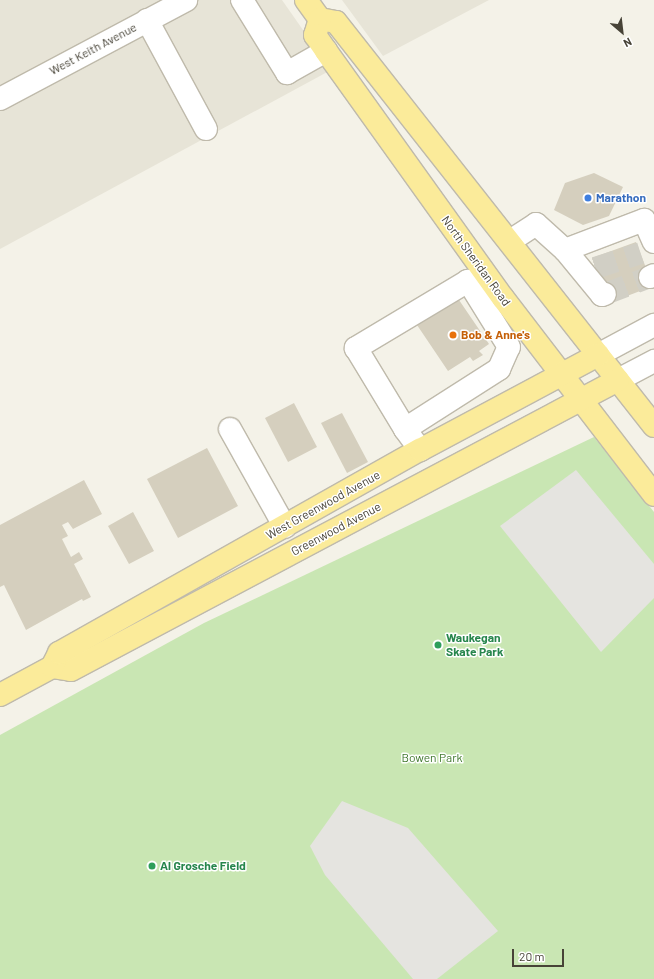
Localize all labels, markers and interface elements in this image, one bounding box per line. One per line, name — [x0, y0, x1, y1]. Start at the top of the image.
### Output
north arrow — [602, 12, 642, 52]
street label: West Keith Avenue — [47, 20, 139, 78]
text: N — [622, 36, 634, 50]
place label: Marathon — [596, 191, 646, 205]
marker: Marathon — [583, 193, 593, 203]
street label: North Sheridan Road — [439, 213, 513, 309]
place label: Bob & Anne's — [461, 328, 530, 342]
marker: Bob & Anne's — [448, 330, 458, 340]
street label: West Greenwood Avenue — [263, 468, 383, 542]
street label: Greenwood Avenue — [289, 499, 383, 559]
place label: Waukegan Skate Park — [446, 631, 503, 659]
marker: Waukegan Skate Park — [433, 640, 443, 650]
park label: Bowen Park — [401, 751, 463, 765]
place label: Al Grosche Field — [160, 859, 246, 873]
marker: Al Grosche Field — [147, 861, 157, 871]
scale bar — [514, 941, 566, 967]
text: 20 m — [519, 949, 545, 963]

